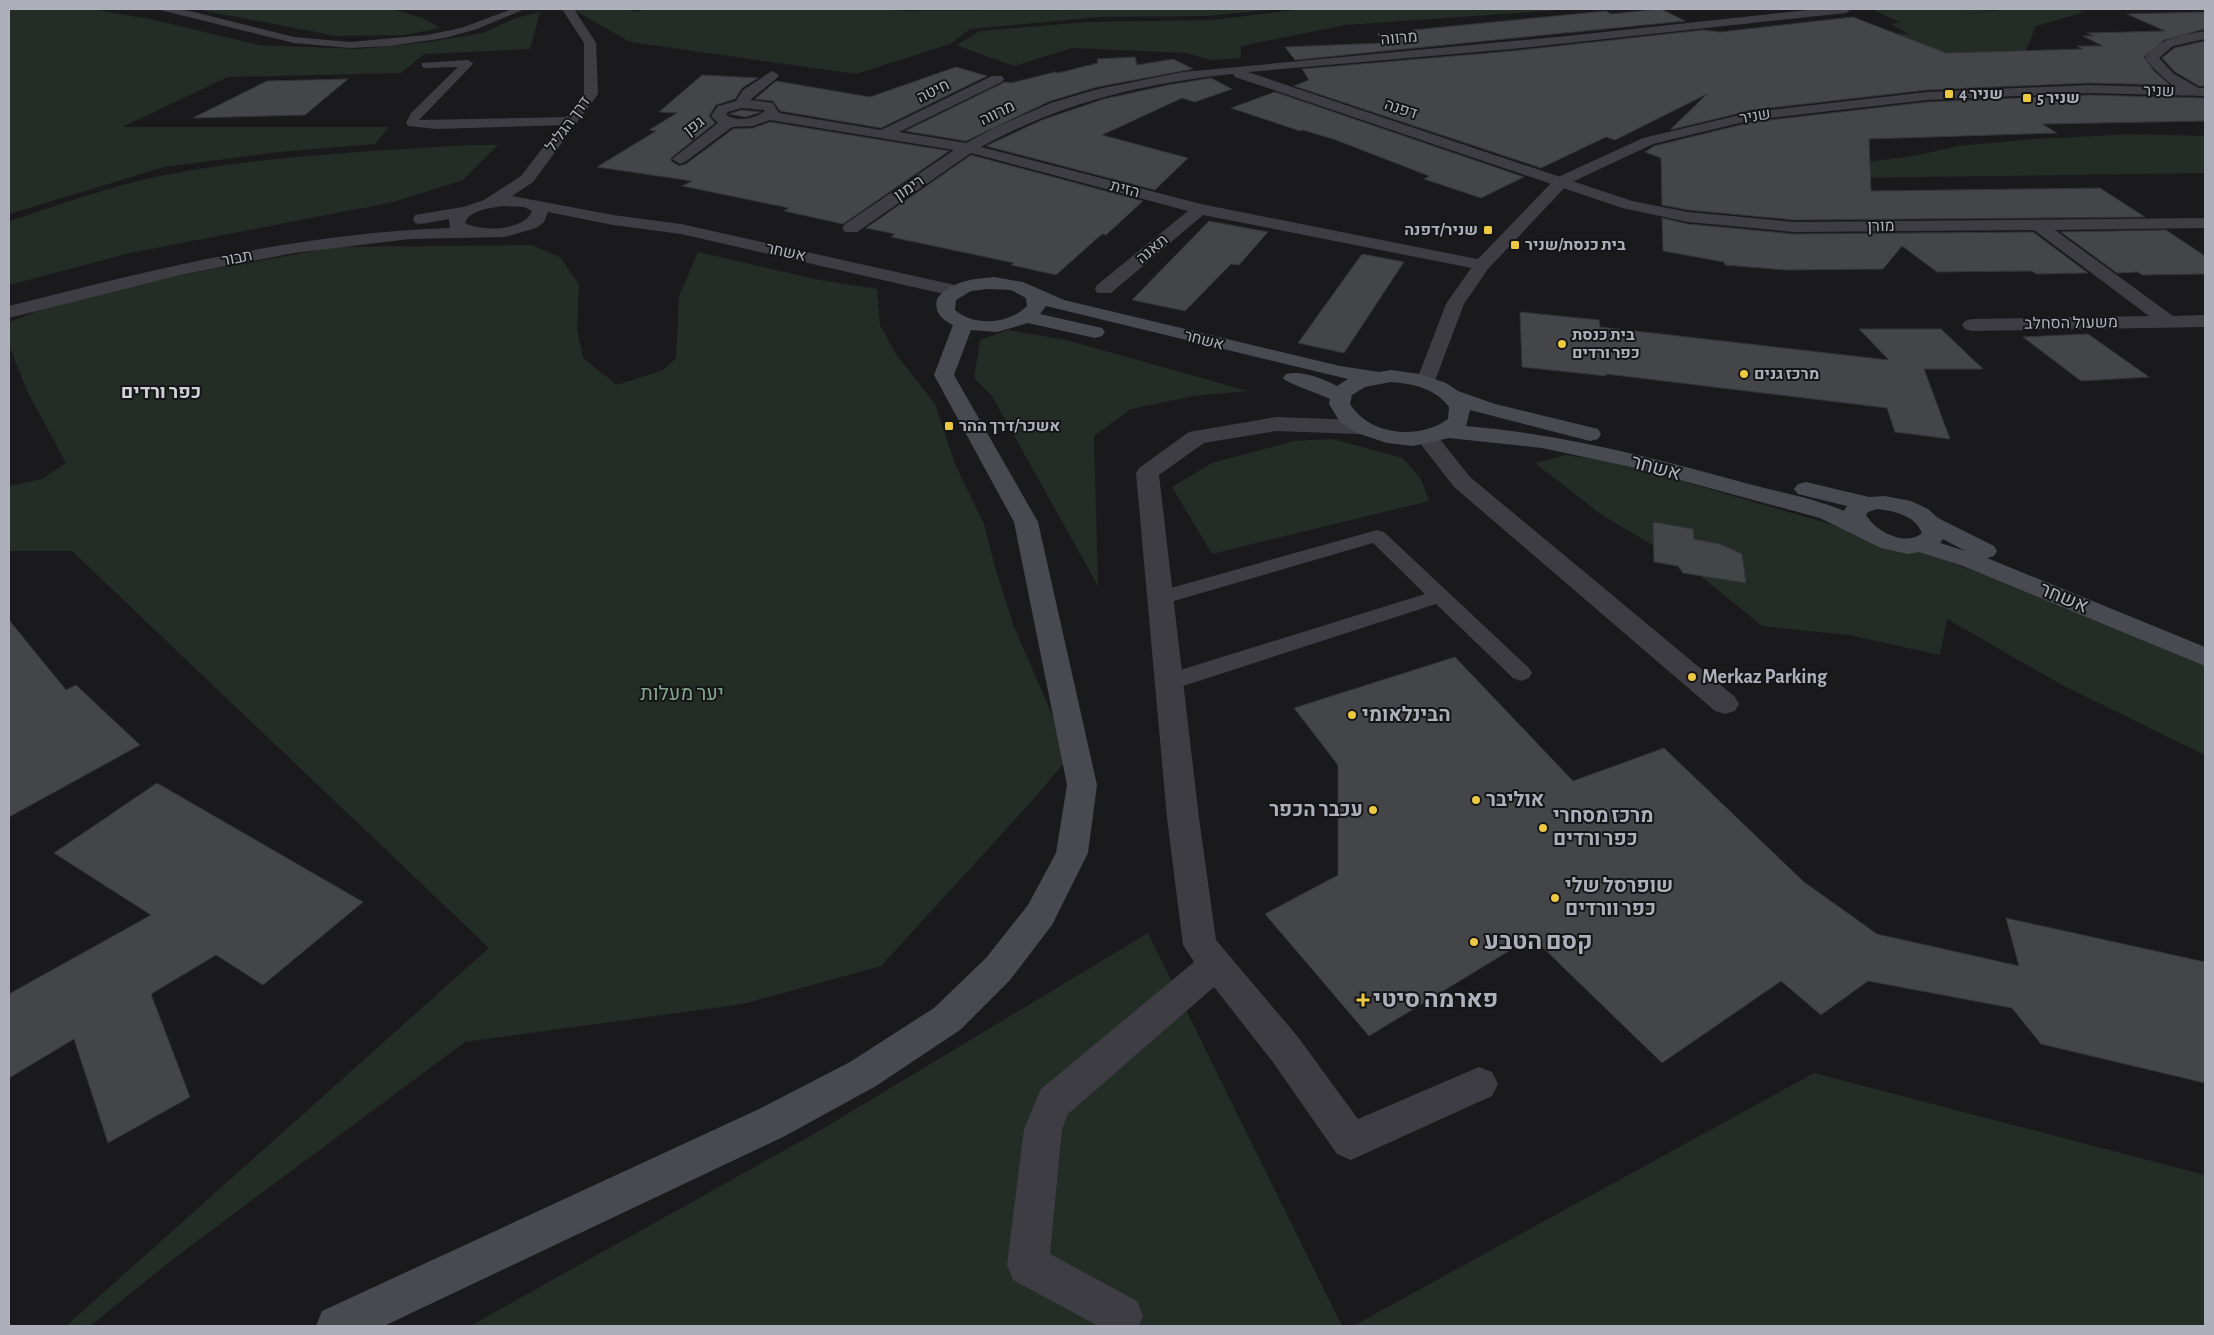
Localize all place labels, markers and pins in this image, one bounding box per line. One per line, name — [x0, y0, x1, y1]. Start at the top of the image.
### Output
place label: שניר 4 — [1959, 86, 2003, 102]
marker: שניר 4 — [1943, 88, 1955, 100]
place label: שניר 5 — [2037, 90, 2080, 106]
marker: שניר 5 — [2021, 92, 2033, 104]
place label: שניר/דפנה — [1404, 222, 1478, 238]
marker: שניר/דפנה — [1482, 224, 1494, 236]
place label: בית כנסת/שניר — [1525, 237, 1626, 253]
marker: בית כנסת/שניר — [1509, 239, 1521, 251]
place label: בית כנסת כפר ורדים — [1572, 327, 1640, 361]
marker: בית כנסת כפר ורדים — [1556, 338, 1568, 350]
place label: מרכז גנים — [1754, 366, 1819, 382]
marker: מרכז גנים — [1738, 368, 1750, 380]
place label: אשכר/דרך ההר — [959, 418, 1061, 434]
marker: אשכר/דרך ההר — [943, 420, 955, 432]
place label: Merkaz Parking — [1702, 667, 1828, 687]
marker: Merkaz Parking — [1686, 671, 1698, 683]
place label: הבינלאומי — [1362, 705, 1451, 725]
marker: הבינלאומי — [1346, 709, 1358, 721]
place label: אוליבר — [1486, 790, 1544, 810]
marker: אוליבר — [1470, 794, 1482, 806]
place label: עכבר הכפר — [1269, 800, 1363, 820]
marker: עכבר הכפר — [1367, 804, 1379, 816]
place label: מרכז מסחרי כפר ורדים — [1553, 806, 1653, 849]
marker: מרכז מסחרי כפר ורדים — [1537, 822, 1549, 834]
place label: שופרסל שלי כפר וורדים — [1565, 876, 1673, 919]
marker: שופרסל שלי כפר וורדים — [1549, 892, 1561, 904]
place label: קסם הטבע — [1484, 930, 1593, 954]
marker: קסם הטבע — [1468, 936, 1480, 948]
place label: פארמה סיטי — [1373, 988, 1498, 1012]
marker: פארמה סיטי — [1357, 994, 1369, 1006]

